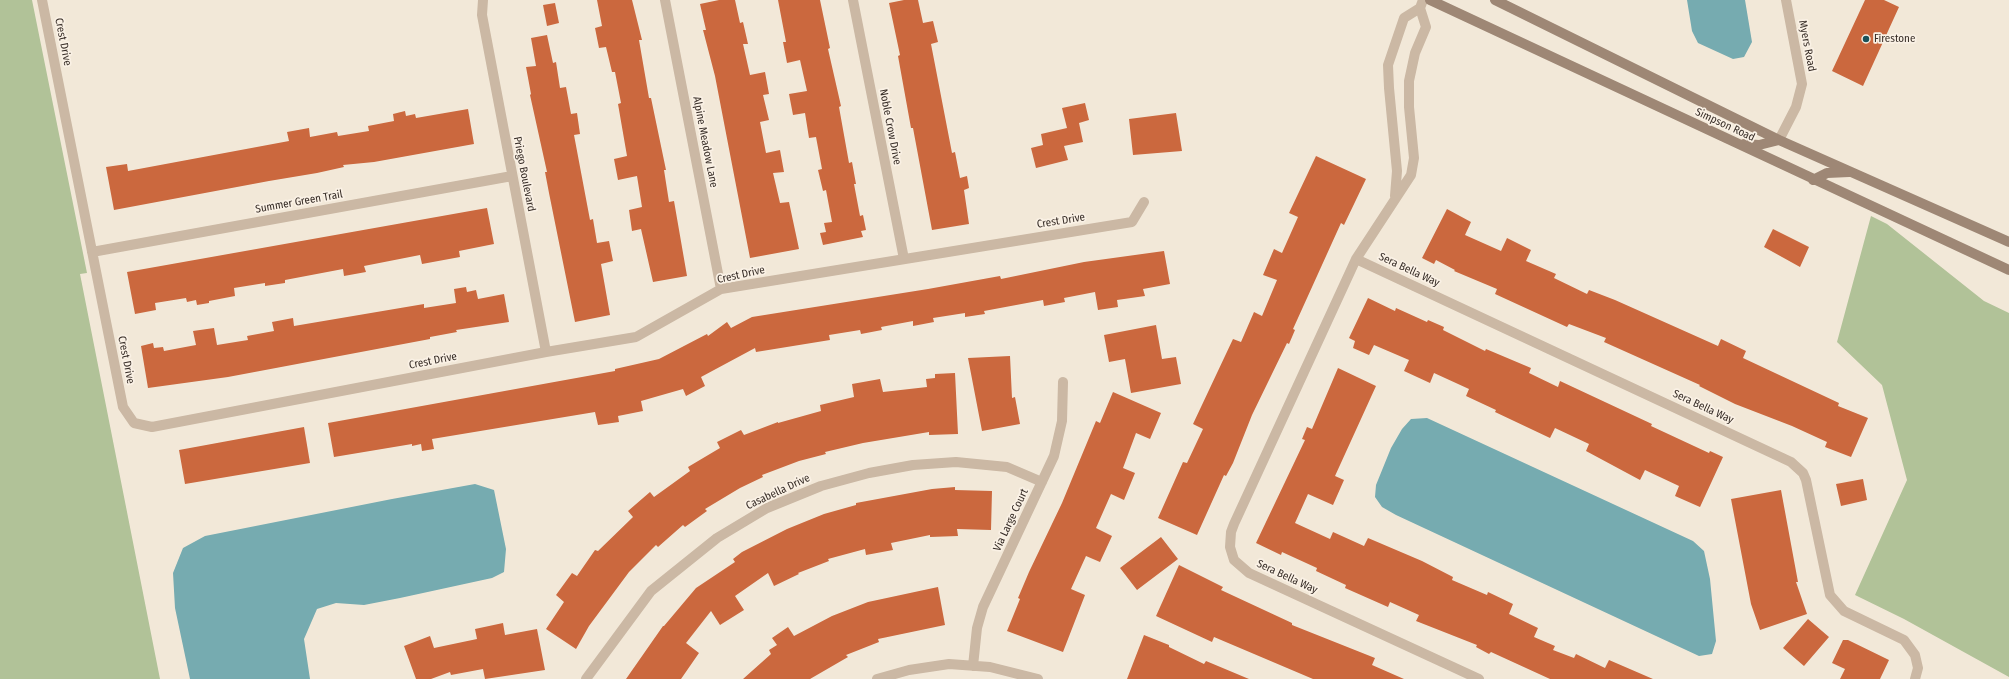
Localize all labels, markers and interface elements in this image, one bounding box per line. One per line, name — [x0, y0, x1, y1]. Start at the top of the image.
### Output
street label: Crest Drive — [52, 17, 74, 67]
street label: Myers Road — [1796, 19, 1818, 73]
place label: Firestone — [1874, 32, 1915, 46]
marker: Firestone — [1861, 34, 1871, 44]
street label: Noble Crow Drive — [876, 88, 904, 166]
street label: Alpine Meadow Lane — [690, 95, 720, 189]
street label: Simpson Road — [1693, 105, 1757, 145]
street label: Priego Boulevard — [510, 135, 538, 213]
street label: Summer Green Trail — [254, 188, 344, 216]
street label: Crest Drive — [1036, 211, 1086, 231]
street label: Sera Bella Way — [1376, 250, 1442, 290]
street label: Crest Drive — [716, 263, 766, 287]
street label: Crest Drive — [115, 335, 137, 385]
street label: Crest Drive — [408, 350, 458, 372]
street label: Sera Bella Way — [1670, 387, 1736, 427]
street label: Casabella Drive — [744, 471, 812, 513]
street label: Via Large Court — [991, 487, 1031, 553]
street label: Sera Bella Way — [1254, 557, 1320, 597]

